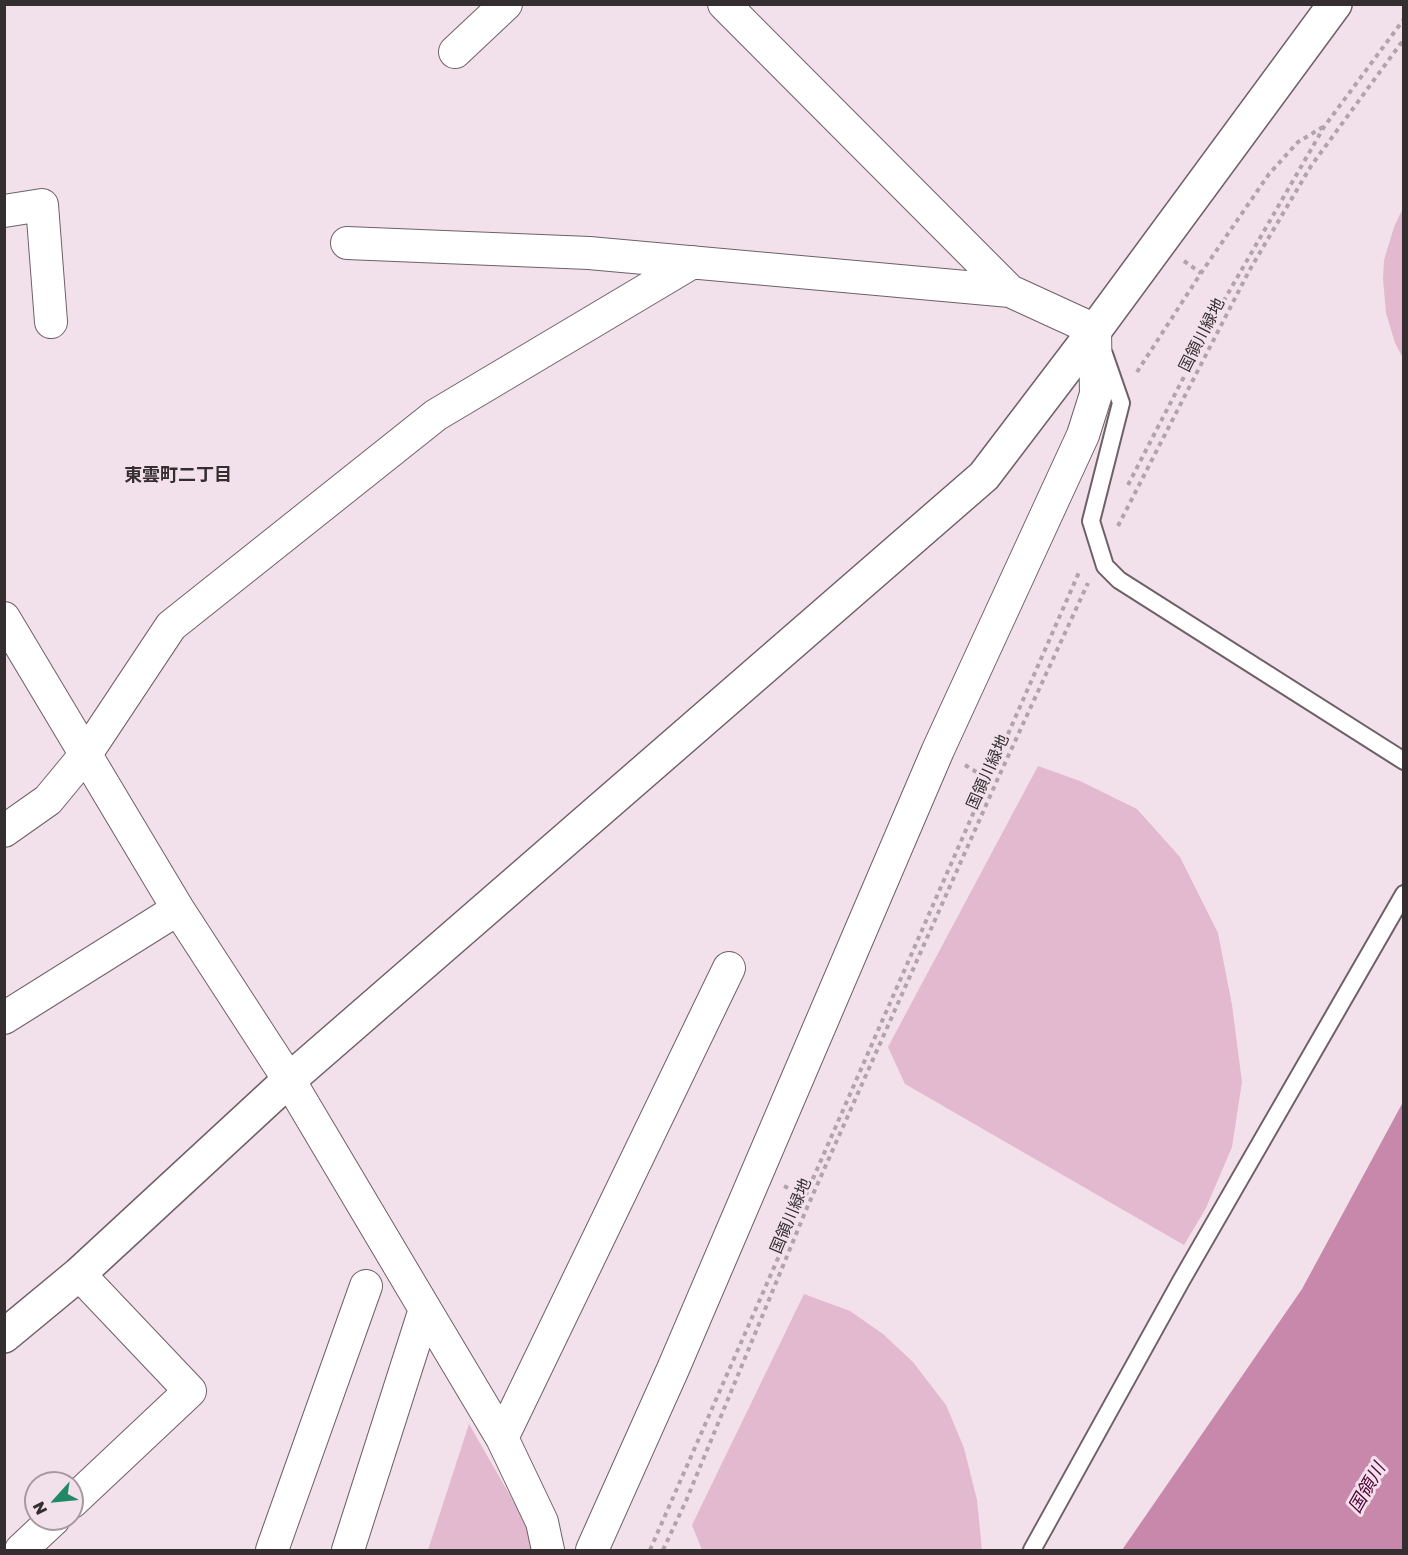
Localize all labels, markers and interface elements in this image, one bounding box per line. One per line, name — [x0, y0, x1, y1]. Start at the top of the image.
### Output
street label: 国領川緑地 — [1175, 295, 1229, 375]
district label: 東雲町二丁目 — [124, 464, 232, 486]
street label: 国領川緑地 — [963, 732, 1013, 812]
street label: 国領川緑地 — [767, 1175, 815, 1257]
water label: 国領川 — [1344, 1459, 1390, 1517]
north arrow — [24, 1471, 84, 1531]
text: N — [28, 1498, 51, 1518]

